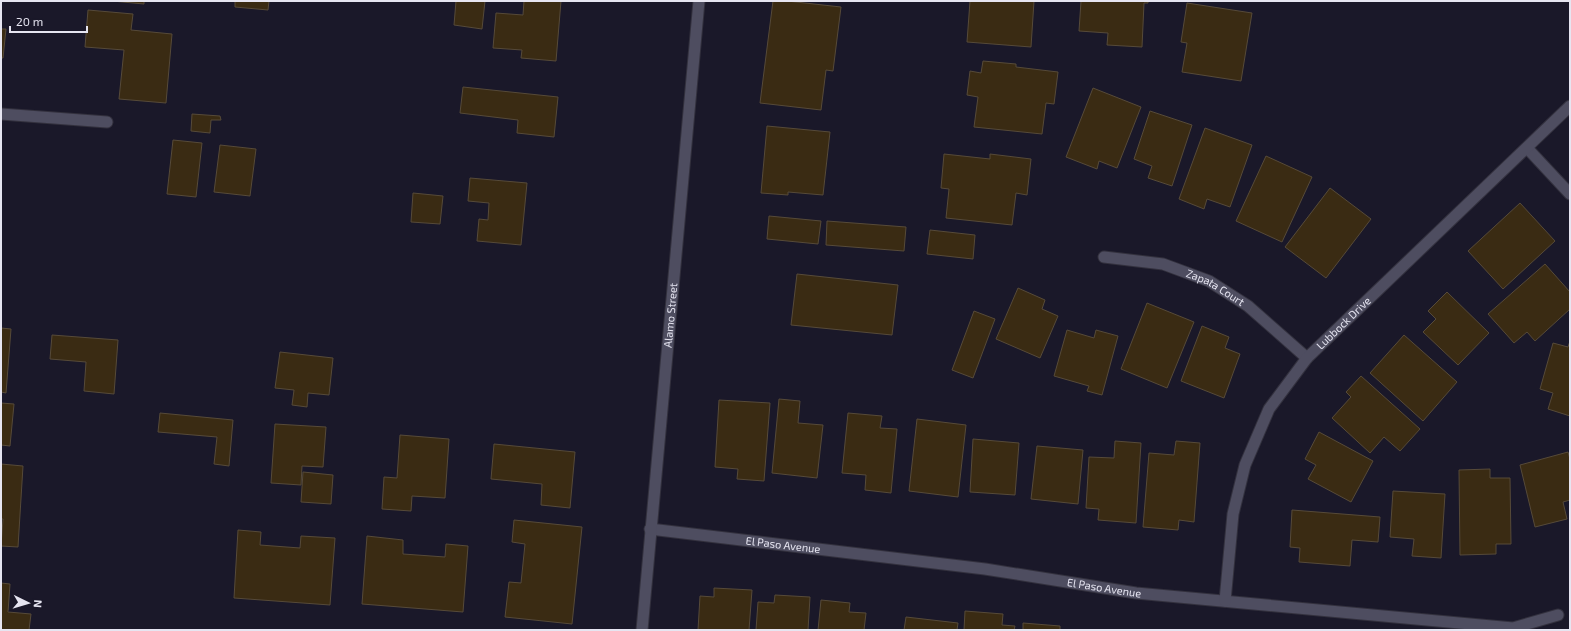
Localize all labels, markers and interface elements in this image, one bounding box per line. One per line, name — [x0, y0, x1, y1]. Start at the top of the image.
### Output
scale bar — [10, 8, 87, 34]
text: 20 m — [16, 14, 43, 28]
street label: Zapata Court — [1185, 266, 1247, 308]
street label: Alamo Street — [661, 282, 679, 348]
street label: Lubbock Drive — [1313, 294, 1373, 352]
street label: El Paso Avenue — [745, 533, 821, 555]
street label: El Paso Avenue — [1066, 575, 1142, 599]
north arrow — [8, 583, 48, 623]
text: N — [32, 599, 45, 608]

